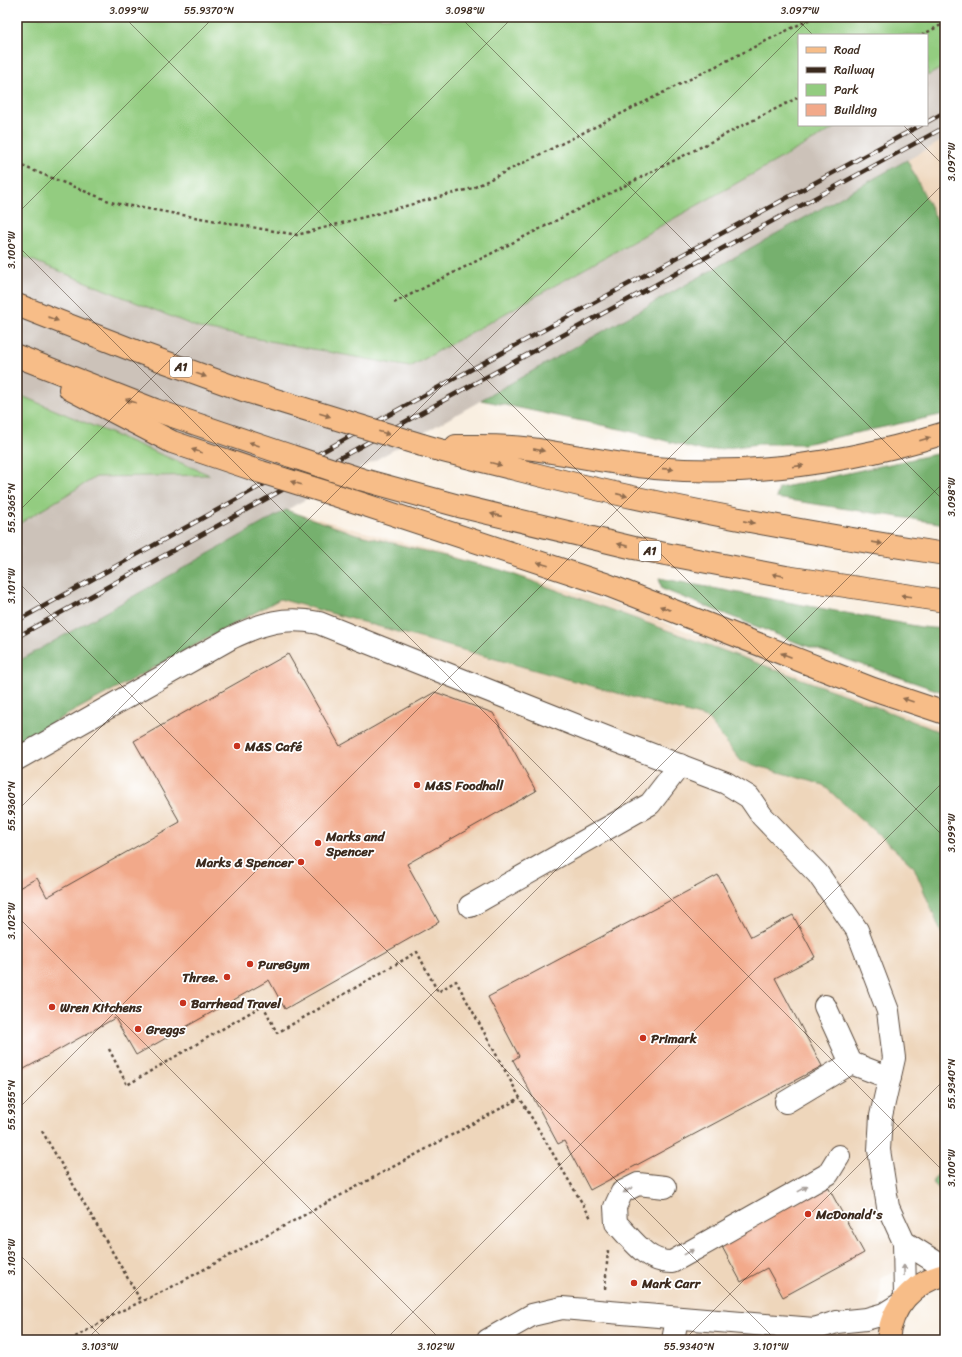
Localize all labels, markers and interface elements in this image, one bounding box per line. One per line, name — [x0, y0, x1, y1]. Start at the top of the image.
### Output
text: 3.099°W — [109, 2, 149, 20]
text: 55.9370°N — [184, 2, 234, 20]
text: 3.098°W — [446, 2, 485, 20]
text: 3.097°W — [781, 2, 820, 20]
legend — [798, 34, 928, 126]
text: Road — [834, 39, 861, 61]
text: Railway — [834, 59, 875, 81]
text: Park — [834, 79, 859, 101]
text: Building — [834, 99, 877, 121]
text: 3.097°W — [943, 142, 961, 181]
text: 3.100°W — [3, 231, 21, 269]
one-way arrow — [48, 317, 60, 323]
road number: A1 — [170, 357, 192, 377]
one-way arrow — [196, 372, 208, 378]
one-way arrow — [125, 397, 137, 403]
one-way arrow — [319, 412, 331, 418]
one-way arrow — [379, 430, 391, 436]
one-way arrow — [919, 436, 931, 442]
one-way arrow — [248, 440, 260, 446]
one-way arrow — [191, 447, 203, 453]
one-way arrow — [533, 448, 545, 454]
one-way arrow — [490, 461, 502, 467]
one-way arrow — [792, 463, 804, 469]
one-way arrow — [662, 465, 674, 472]
text: 3.098°W — [943, 477, 961, 517]
one-way arrow — [290, 480, 302, 486]
text: 55.9365°N — [3, 483, 21, 533]
one-way arrow — [616, 493, 628, 499]
one-way arrow — [490, 512, 502, 518]
one-way arrow — [743, 519, 755, 525]
one-way arrow — [871, 540, 883, 546]
road number: A1 — [639, 541, 661, 561]
one-way arrow — [617, 542, 629, 548]
one-way arrow — [537, 561, 549, 567]
text: 3.101°W — [3, 568, 21, 604]
one-way arrow — [772, 572, 784, 578]
one-way arrow — [900, 593, 912, 599]
one-way arrow — [659, 604, 671, 610]
one-way arrow — [780, 651, 792, 657]
one-way arrow — [902, 697, 914, 703]
place label: M&S Café — [244, 735, 302, 758]
marker: M&S Café — [232, 741, 242, 751]
place label: M&S Foodhall — [424, 774, 505, 797]
marker: M&S Foodhall — [412, 780, 422, 790]
text: 55.9360°N — [3, 781, 21, 831]
text: 3.099°W — [943, 813, 961, 853]
place label: Marks and Spencer — [325, 825, 386, 863]
marker: Marks and Spencer — [313, 838, 323, 848]
place label: Marks & Spencer — [195, 851, 295, 874]
marker: Marks & Spencer — [296, 857, 306, 867]
text: 3.102°W — [3, 902, 21, 939]
place label: PureGym — [258, 953, 310, 976]
marker: PureGym — [245, 959, 255, 969]
place label: Three. — [182, 966, 219, 989]
marker: Three. — [222, 972, 232, 982]
place label: Barrhead Travel — [191, 992, 282, 1015]
place label: Wren Kitchens — [60, 996, 143, 1019]
marker: Barrhead Travel — [178, 998, 188, 1008]
marker: Wren Kitchens — [47, 1002, 57, 1012]
place label: Greggs — [145, 1018, 186, 1041]
marker: Greggs — [133, 1024, 143, 1034]
place label: Primark — [651, 1027, 698, 1050]
marker: Primark — [638, 1033, 648, 1043]
text: 55.9340°N — [943, 1059, 961, 1109]
text: 55.9355°N — [3, 1080, 21, 1130]
text: 3.100°W — [943, 1149, 961, 1187]
one-way arrow — [797, 1185, 808, 1192]
one-way arrow — [622, 1187, 634, 1193]
place label: McDonald's — [815, 1203, 883, 1226]
marker: McDonald's — [803, 1209, 813, 1219]
text: 3.103°W — [3, 1238, 21, 1275]
one-way arrow — [683, 1249, 695, 1256]
one-way arrow — [901, 1264, 908, 1276]
place label: Mark Carr — [641, 1272, 702, 1295]
marker: Mark Carr — [629, 1278, 639, 1288]
text: 3.103°W — [82, 1338, 119, 1356]
text: 3.102°W — [418, 1338, 455, 1356]
text: 55.9340°N — [664, 1338, 714, 1356]
text: 3.101°W — [753, 1338, 789, 1356]

